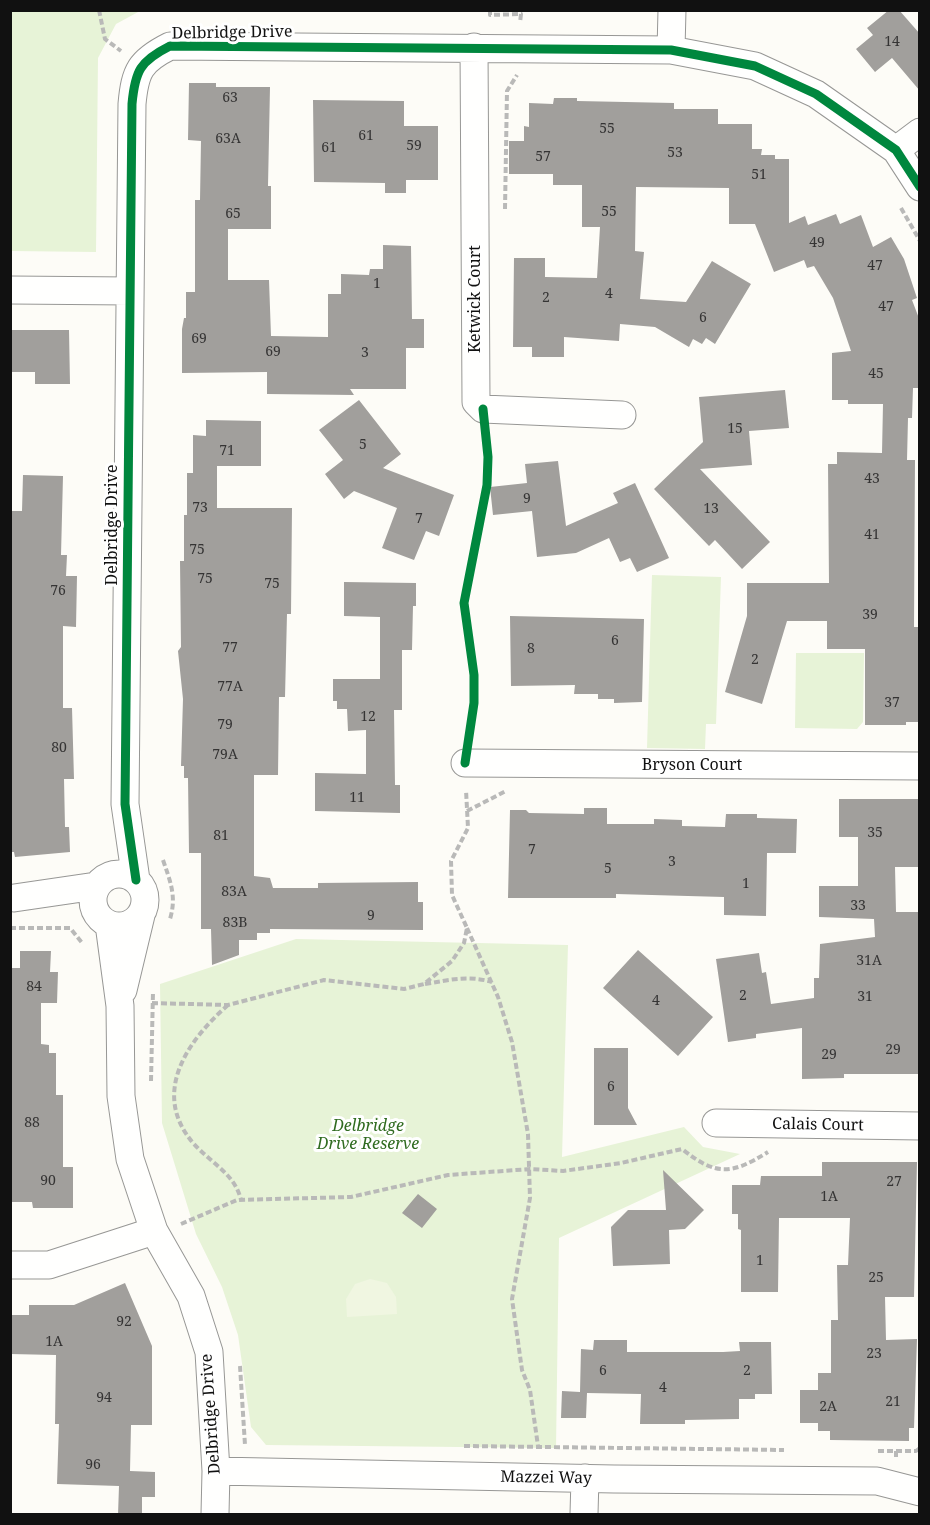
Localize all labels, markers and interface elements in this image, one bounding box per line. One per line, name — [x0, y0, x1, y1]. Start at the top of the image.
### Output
street label: Delbridge Drive — [171, 22, 293, 44]
house number: 14 — [884, 34, 900, 50]
house number: 63 — [222, 90, 238, 106]
house number: 55 — [599, 121, 615, 137]
house number: 61 — [358, 128, 374, 144]
house number: 63A — [215, 131, 241, 147]
house number: 59 — [406, 138, 422, 154]
house number: 61 — [321, 140, 337, 156]
house number: 53 — [667, 145, 683, 161]
house number: 57 — [535, 149, 551, 165]
house number: 51 — [751, 167, 767, 183]
house number: 55 — [601, 204, 617, 220]
house number: 65 — [225, 206, 241, 222]
house number: 49 — [809, 235, 825, 251]
street label: Ketwick Court — [465, 245, 485, 353]
house number: 47 — [867, 258, 883, 274]
house number: 1 — [373, 276, 381, 292]
house number: 4 — [605, 286, 613, 302]
house number: 2 — [542, 290, 550, 306]
house number: 47 — [878, 299, 894, 315]
house number: 6 — [699, 310, 707, 326]
house number: 69 — [191, 331, 207, 347]
house number: 69 — [265, 344, 281, 360]
house number: 3 — [361, 345, 369, 361]
house number: 45 — [868, 366, 884, 382]
house number: 15 — [727, 421, 743, 437]
house number: 5 — [359, 437, 367, 453]
house number: 71 — [219, 443, 235, 459]
street label: Delbridge Drive — [102, 465, 122, 585]
house number: 43 — [864, 471, 880, 487]
house number: 9 — [523, 491, 531, 507]
house number: 73 — [192, 500, 208, 516]
house number: 13 — [703, 501, 719, 517]
house number: 7 — [415, 511, 423, 527]
house number: 41 — [864, 527, 880, 543]
house number: 75 — [189, 542, 205, 558]
house number: 75 — [197, 571, 213, 587]
house number: 75 — [264, 576, 280, 592]
house number: 76 — [50, 583, 66, 599]
house number: 39 — [862, 607, 878, 623]
house number: 6 — [611, 633, 619, 649]
house number: 77 — [222, 640, 238, 656]
house number: 8 — [527, 641, 535, 657]
house number: 2 — [751, 652, 759, 668]
house number: 77A — [217, 679, 243, 695]
house number: 37 — [884, 695, 900, 711]
house number: 12 — [360, 709, 376, 725]
house number: 79 — [217, 717, 233, 733]
house number: 80 — [51, 740, 67, 756]
house number: 79A — [212, 747, 238, 763]
street label: Bryson Court — [642, 755, 742, 775]
house number: 11 — [349, 790, 365, 806]
house number: 35 — [867, 825, 883, 841]
house number: 81 — [213, 828, 229, 844]
house number: 7 — [528, 842, 536, 858]
house number: 3 — [668, 854, 676, 870]
house number: 5 — [604, 861, 612, 877]
house number: 1 — [742, 876, 750, 892]
house number: 83A — [221, 884, 247, 900]
house number: 33 — [850, 898, 866, 914]
house number: 9 — [367, 908, 375, 924]
house number: 83B — [223, 915, 247, 931]
house number: 31A — [856, 953, 882, 969]
house number: 84 — [26, 979, 42, 995]
house number: 2 — [739, 988, 747, 1004]
house number: 31 — [857, 989, 873, 1005]
house number: 4 — [652, 993, 660, 1009]
house number: 29 — [885, 1042, 901, 1058]
house number: 29 — [821, 1047, 837, 1063]
house number: 6 — [607, 1079, 615, 1095]
house number: 88 — [24, 1115, 40, 1131]
street label: Calais Court — [772, 1115, 864, 1135]
park label: Delbridge Drive Reserve — [317, 1116, 419, 1154]
house number: 90 — [40, 1173, 56, 1189]
house number: 27 — [886, 1174, 902, 1190]
house number: 1A — [820, 1189, 838, 1205]
house number: 1 — [756, 1253, 764, 1269]
house number: 25 — [868, 1270, 884, 1286]
house number: 92 — [116, 1314, 132, 1330]
house number: 1A — [45, 1334, 63, 1350]
house number: 23 — [866, 1346, 882, 1362]
street label: Delbridge Drive — [197, 1353, 225, 1475]
house number: 6 — [599, 1363, 607, 1379]
house number: 2 — [743, 1363, 751, 1379]
house number: 4 — [659, 1380, 667, 1396]
house number: 94 — [96, 1390, 112, 1406]
house number: 21 — [885, 1394, 901, 1410]
house number: 2A — [819, 1399, 837, 1415]
house number: 96 — [85, 1457, 101, 1473]
street label: Mazzei Way — [500, 1468, 592, 1488]

